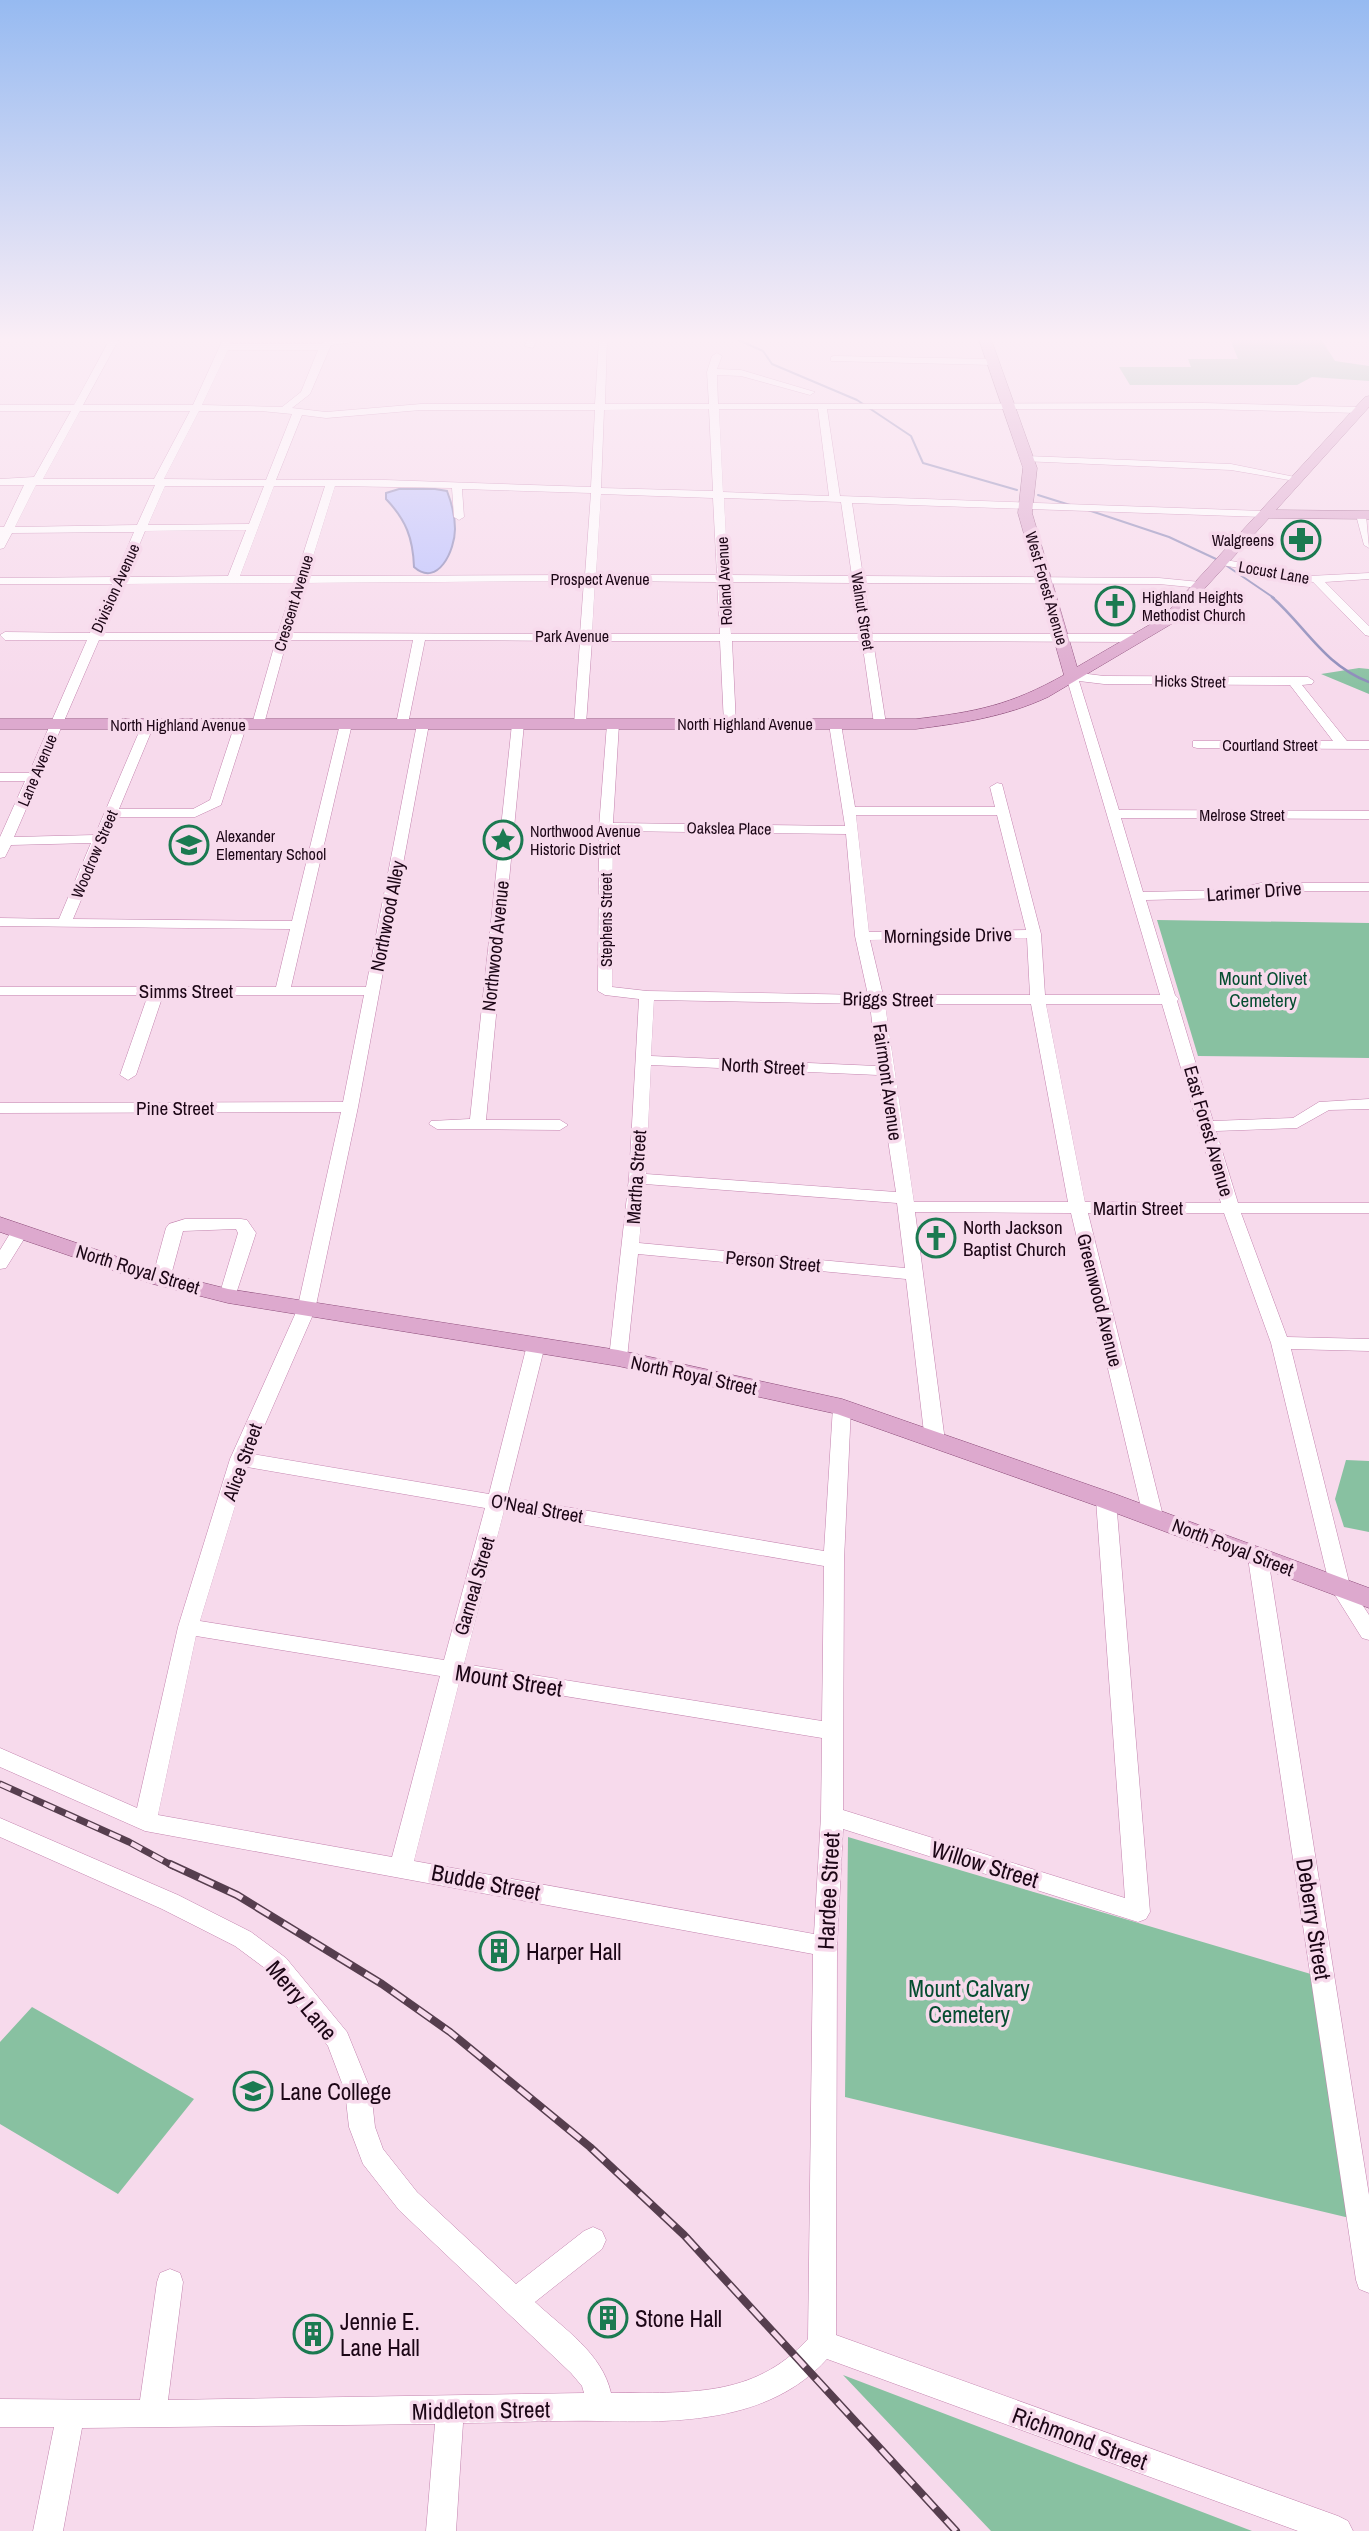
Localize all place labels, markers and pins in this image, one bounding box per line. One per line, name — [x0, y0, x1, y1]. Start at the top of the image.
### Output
pharmacy icon: Walgreens — [1280, 519, 1322, 561]
place label: Walgreens — [1212, 529, 1274, 551]
church icon: Highland Heights Methodist Church — [1094, 585, 1136, 627]
place label: Highland Heights Methodist Church — [1142, 586, 1246, 626]
place icon: Northwood Avenue Historic District — [482, 819, 524, 861]
place label: Northwood Avenue Historic District — [530, 820, 641, 860]
school or university icon: Alexander Elementary School — [168, 824, 210, 866]
place label: Alexander Elementary School — [215, 825, 326, 865]
place label: North Jackson Baptist Church — [963, 1214, 1066, 1262]
church icon: North Jackson Baptist Church — [915, 1217, 957, 1259]
building icon: Harper Hall — [478, 1930, 520, 1972]
place label: Harper Hall — [526, 1936, 621, 1967]
school or university icon: Lane College — [232, 2070, 274, 2112]
place label: Lane College — [280, 2076, 391, 2107]
building icon: Stone Hall — [587, 2297, 629, 2339]
place label: Stone Hall — [635, 2303, 722, 2334]
place label: Jennie E. Lane Hall — [340, 2306, 420, 2363]
building icon: Jennie E. Lane Hall — [292, 2313, 334, 2355]

